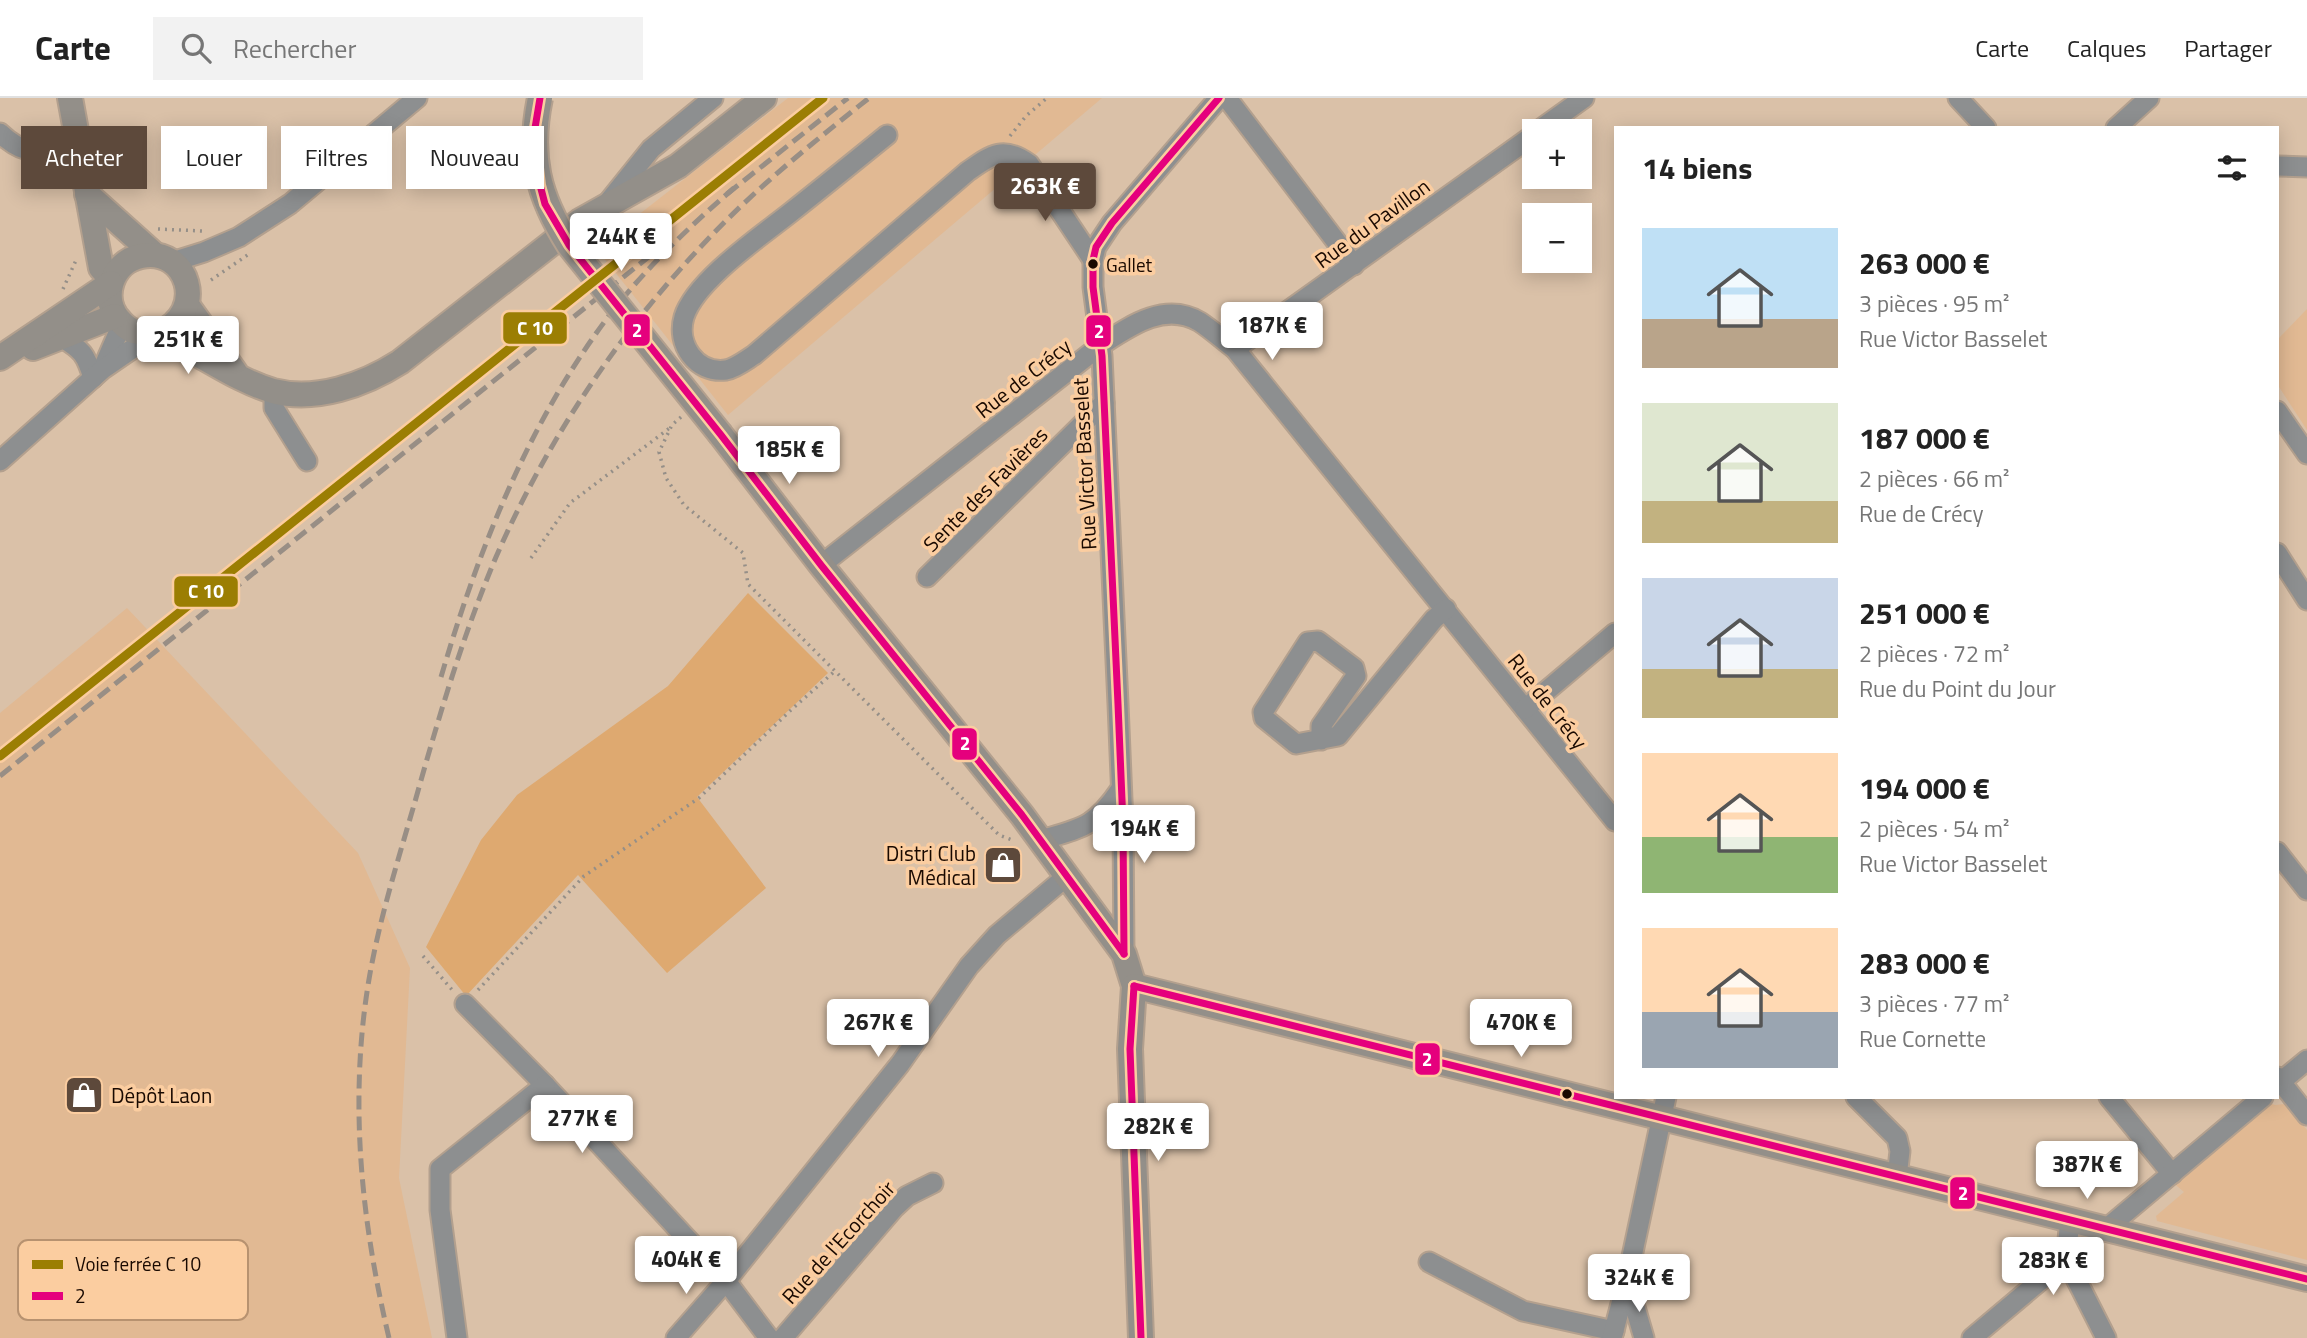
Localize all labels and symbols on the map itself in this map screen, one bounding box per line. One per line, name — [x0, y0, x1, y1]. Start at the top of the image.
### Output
pin: 263K € — [988, 164, 1102, 223]
street label: Rue du Pavillon — [1308, 170, 1436, 276]
pin: 244K € — [564, 214, 678, 273]
place label: Gallet — [1106, 250, 1153, 279]
marker: Gallet — [1086, 257, 1100, 271]
pin: 187K € — [1215, 302, 1329, 362]
line badge: C 10 — [502, 311, 568, 345]
text: C 10 — [517, 313, 553, 342]
line badge: 2 — [623, 313, 651, 347]
line badge: 2 — [1085, 314, 1112, 348]
text: 2 — [632, 315, 642, 344]
pin: 251K € — [131, 316, 245, 376]
text: 2 — [1094, 316, 1104, 345]
street label: Rue de Crécy — [968, 330, 1078, 426]
street label: Rue Victor Basselet — [1063, 377, 1104, 551]
street label: Sente des Favières — [915, 419, 1055, 559]
pin: 185K € — [732, 426, 846, 486]
line badge: C 10 — [173, 575, 239, 608]
text: C 10 — [188, 576, 224, 605]
street label: Rue de Crécy — [1500, 646, 1596, 756]
line badge: 2 — [951, 727, 978, 761]
text: 2 — [960, 728, 970, 757]
pin: 194K € — [1087, 806, 1201, 865]
place label: Distri Club Médical — [886, 837, 976, 893]
shop icon: Distri Club Médical — [982, 844, 1024, 886]
pin: 267K € — [821, 1000, 935, 1059]
pin: 470K € — [1464, 1000, 1578, 1059]
line badge: 2 — [1414, 1042, 1441, 1076]
text: 2 — [1422, 1044, 1432, 1073]
shop icon: Dépôt Laon — [63, 1074, 105, 1116]
place label: Dépôt Laon — [111, 1079, 212, 1111]
unlabelled marker — [1560, 1087, 1574, 1101]
pin: 277K € — [525, 1096, 639, 1155]
pin: 282K € — [1101, 1104, 1215, 1163]
pin: 387K € — [2030, 1142, 2144, 1201]
street label: Rue de l'Ecorchoir — [774, 1173, 902, 1311]
line badge: 2 — [1949, 1176, 1976, 1210]
text: 2 — [1958, 1178, 1968, 1207]
pin: 404K € — [629, 1236, 743, 1296]
pin: 283K € — [1996, 1238, 2110, 1297]
legend — [18, 1240, 248, 1320]
text: Voie ferrée C 10 — [75, 1249, 201, 1278]
pin: 324K € — [1582, 1254, 1696, 1314]
text: 2 — [75, 1281, 86, 1310]

